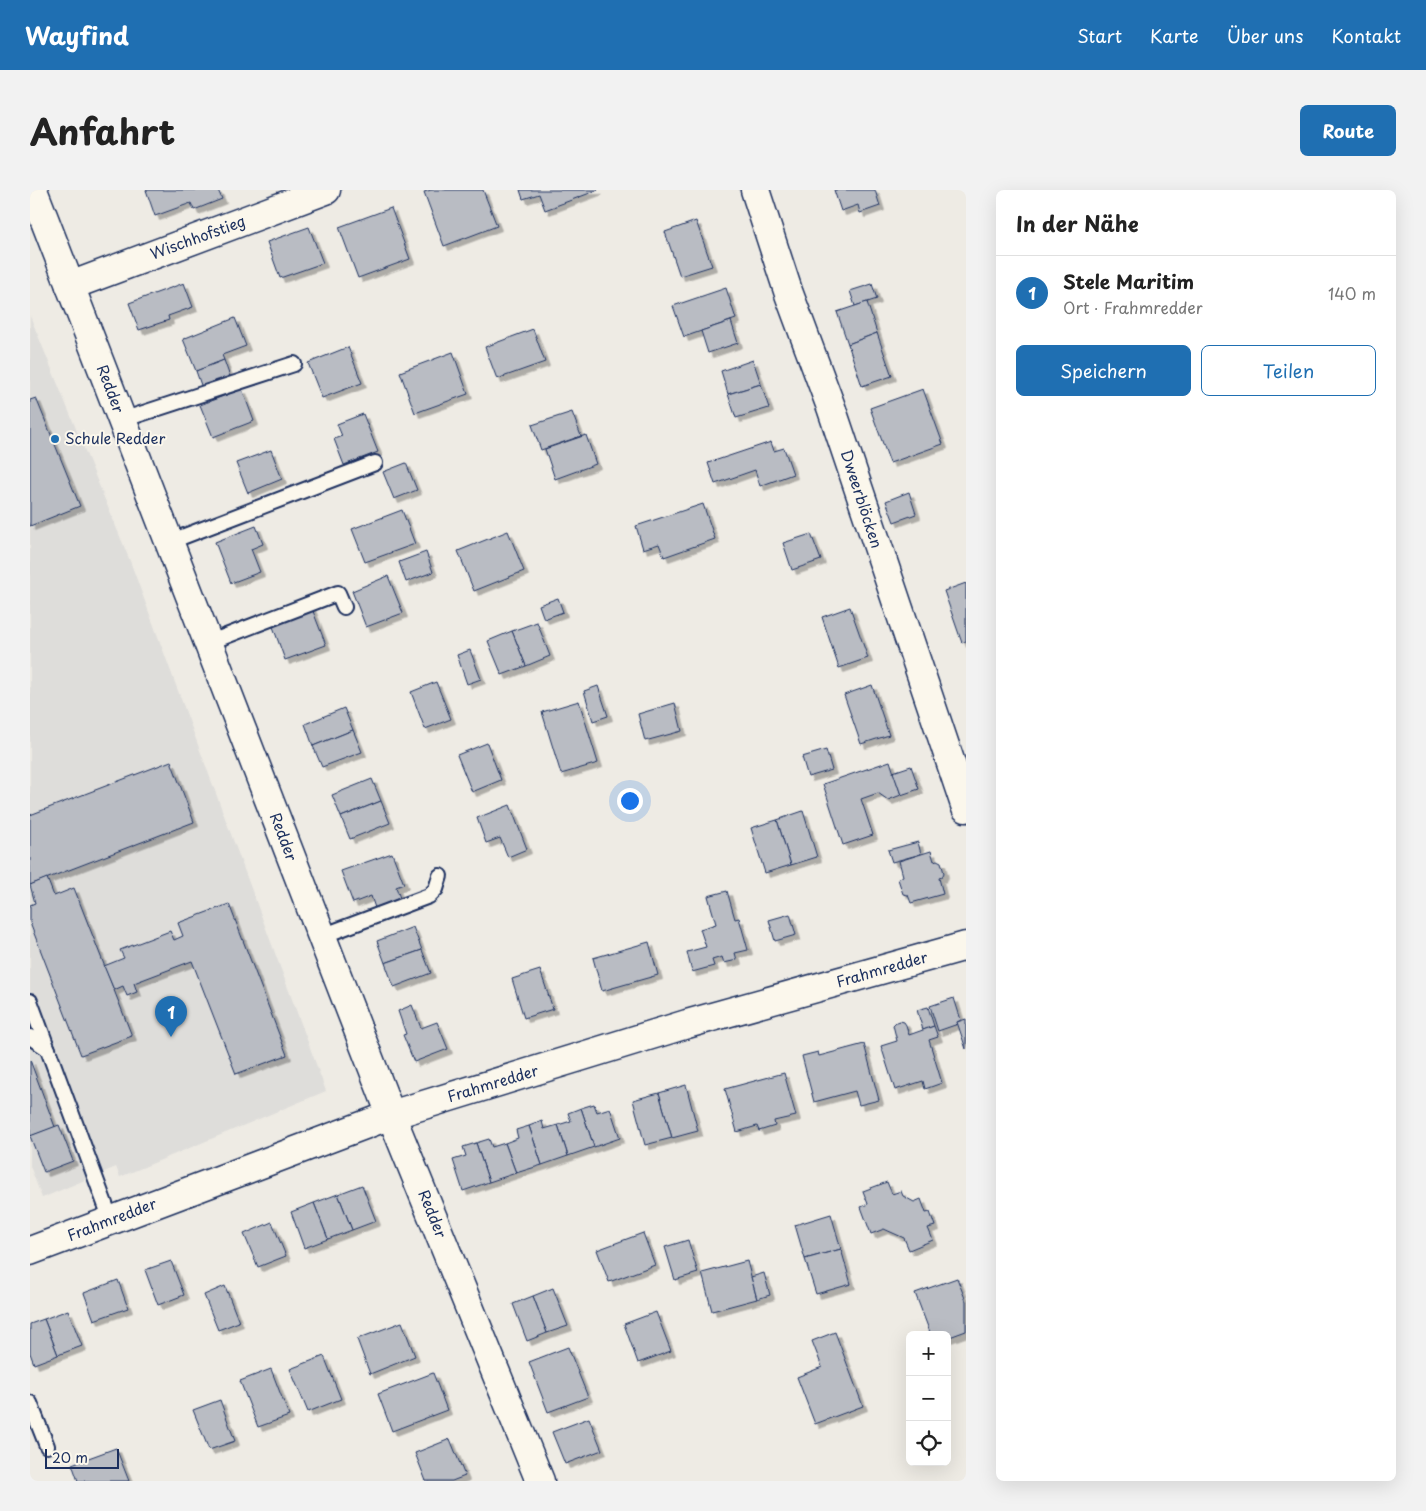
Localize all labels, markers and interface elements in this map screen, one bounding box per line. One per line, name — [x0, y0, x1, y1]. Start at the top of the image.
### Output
text: Wayfind — [25, 17, 129, 53]
text: Start — [1077, 22, 1122, 49]
text: Karte — [1150, 22, 1199, 49]
text: Über uns — [1227, 22, 1303, 49]
text: Kontakt — [1331, 22, 1401, 49]
text: Anfahrt — [30, 104, 175, 157]
button: Route — [1300, 105, 1396, 156]
text: In der Nähe — [1016, 207, 1138, 239]
street label: Wischhofstieg — [147, 209, 248, 265]
text: Stele Maritim — [1063, 267, 1194, 295]
text: 1 — [1028, 281, 1036, 305]
text: 140 m — [1328, 281, 1376, 305]
text: Ort · Frahmredder — [1063, 295, 1203, 319]
button: Speichern — [1016, 345, 1191, 396]
button: Teilen — [1201, 345, 1376, 396]
street label: Redder — [92, 361, 131, 416]
place label: Schule Redder — [65, 426, 165, 449]
marker: Schule Redder — [49, 433, 61, 445]
street label: Dweerblöcken — [836, 446, 889, 551]
your location — [617, 788, 643, 814]
street label: Redder — [265, 809, 304, 864]
street label: Frahmredder — [833, 945, 930, 993]
pin: 1 — [155, 996, 187, 1037]
street label: Frahmredder — [444, 1058, 541, 1107]
street label: Redder — [413, 1186, 453, 1241]
street label: Frahmredder — [63, 1191, 160, 1246]
map controls — [906, 1331, 951, 1466]
button: + — [906, 1331, 951, 1376]
button: − — [906, 1376, 951, 1421]
button: locate — [906, 1421, 951, 1466]
scale bar — [45, 1446, 119, 1469]
text: 20 m — [52, 1447, 88, 1468]

